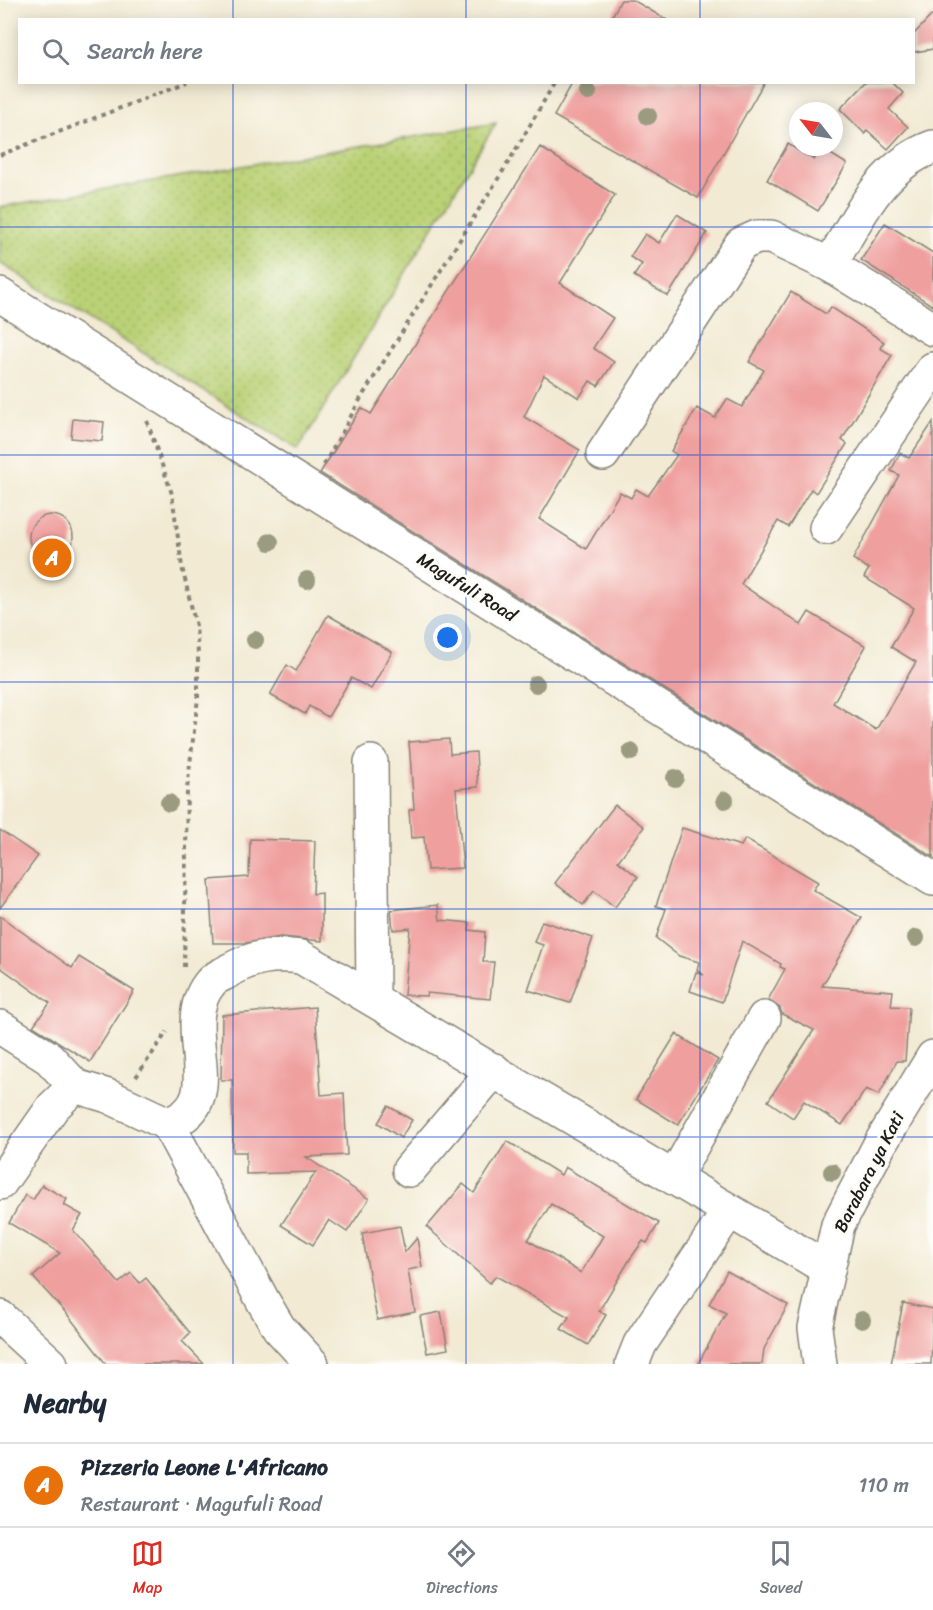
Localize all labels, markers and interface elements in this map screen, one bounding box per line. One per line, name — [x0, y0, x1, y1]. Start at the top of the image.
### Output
search box — [18, 18, 915, 84]
text: Search here — [87, 32, 203, 71]
icon: search — [39, 35, 72, 68]
north arrow — [789, 102, 843, 156]
pin: A — [32, 536, 72, 580]
street label: Magufuli Road — [410, 543, 525, 631]
your location — [433, 623, 462, 652]
street label: Barabara ya Kati — [825, 1105, 914, 1238]
text: Nearby — [24, 1380, 106, 1426]
text: Pizzeria Leone L'Africano — [81, 1448, 328, 1487]
text: A — [37, 1468, 50, 1503]
text: 110 m — [859, 1468, 909, 1503]
text: Restaurant · Magufuli Road — [81, 1487, 322, 1522]
tab: Map — [131, 1537, 164, 1602]
tab: Directions — [426, 1537, 498, 1602]
tab: Saved — [760, 1537, 802, 1602]

